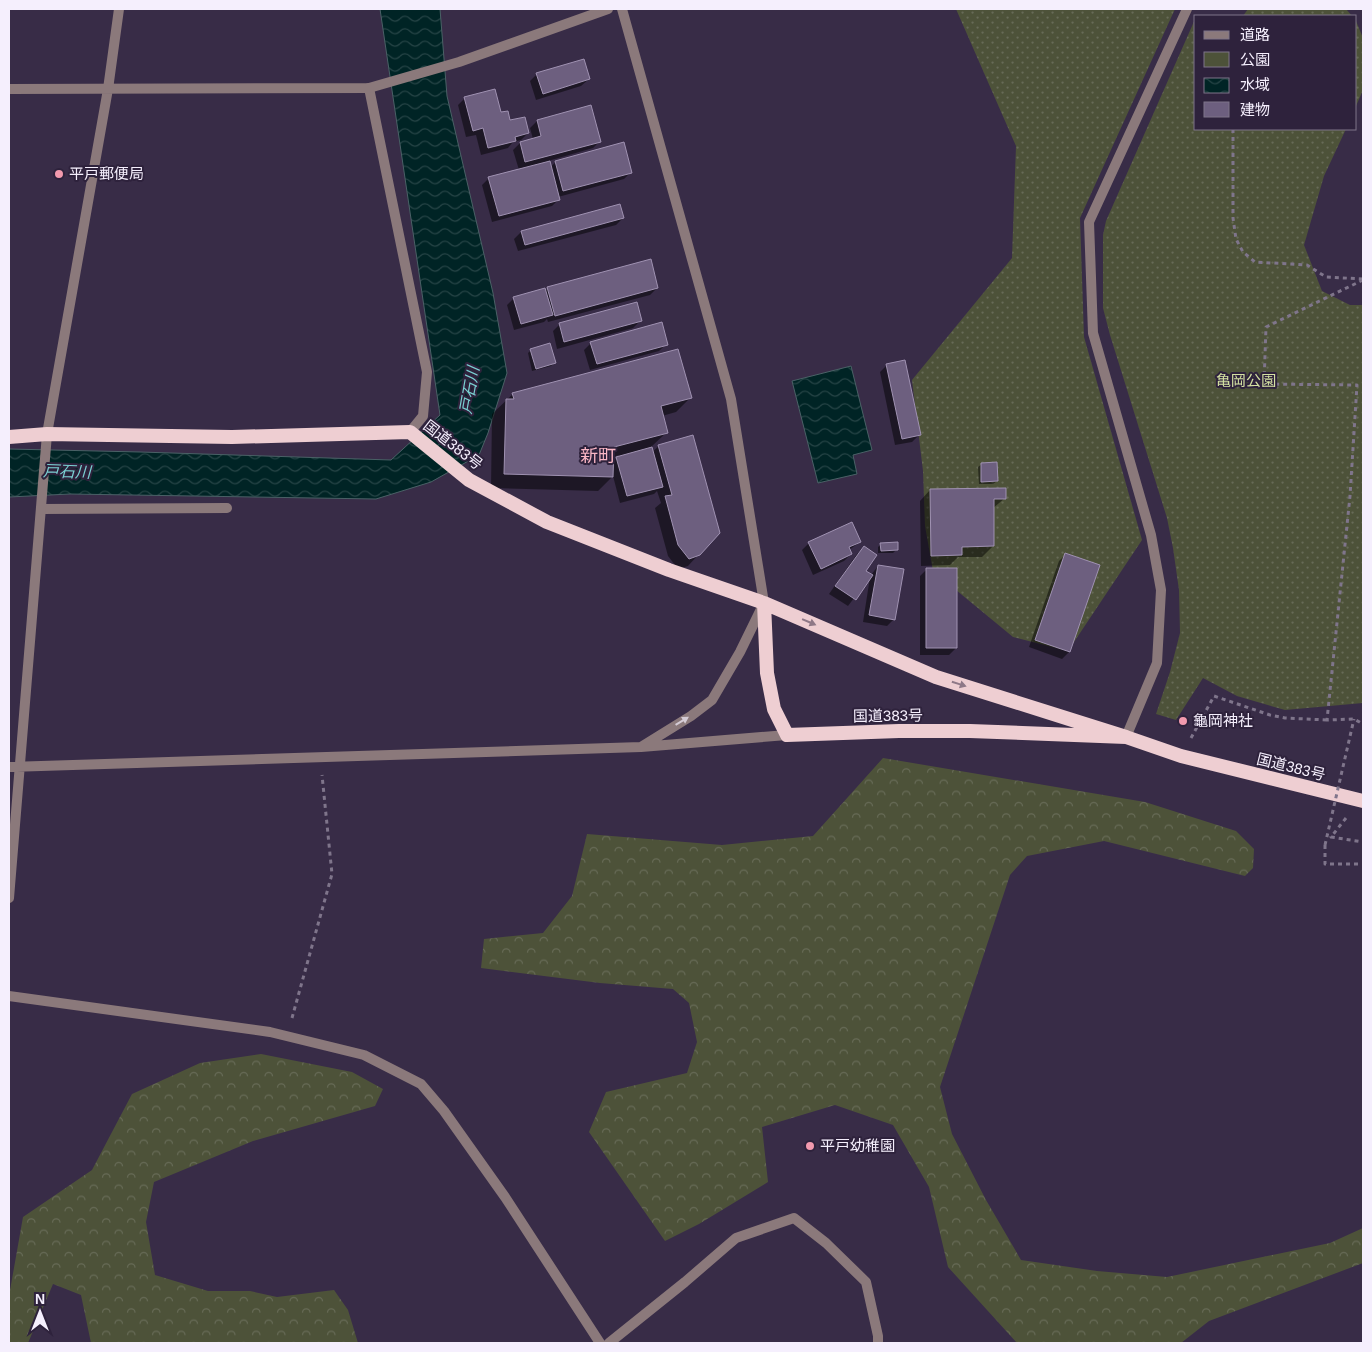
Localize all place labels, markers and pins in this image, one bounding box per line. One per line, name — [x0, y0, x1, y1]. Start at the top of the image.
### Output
place label: 平戸郵便局 — [69, 165, 144, 182]
marker: 平戸郵便局 — [53, 168, 65, 180]
place label: 龜岡神社 — [1193, 712, 1253, 729]
marker: 龜岡神社 — [1177, 715, 1189, 727]
place label: 平戸幼稚園 — [820, 1137, 895, 1154]
marker: 平戸幼稚園 — [804, 1140, 816, 1152]

